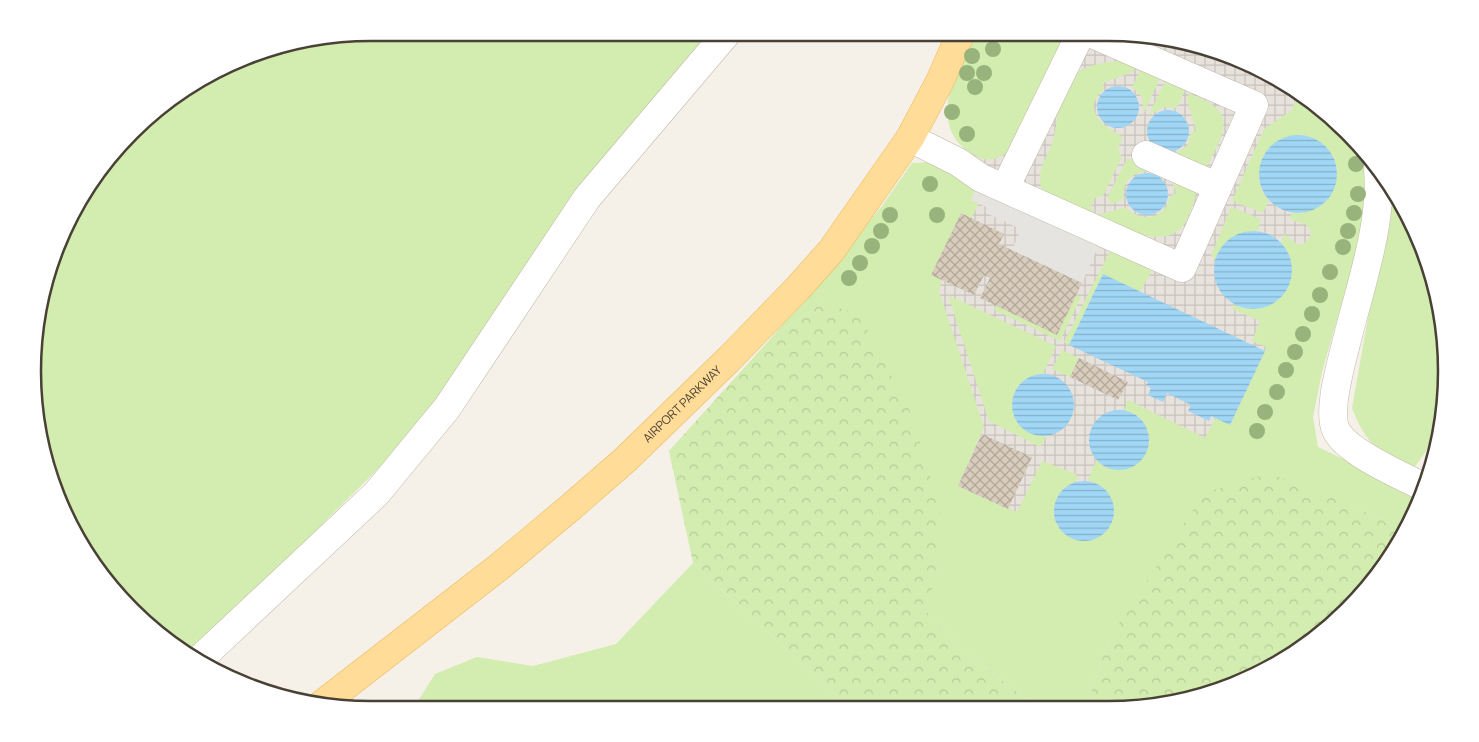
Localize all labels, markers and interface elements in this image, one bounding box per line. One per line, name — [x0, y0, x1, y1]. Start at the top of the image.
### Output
street label: AIRPORT PARKWAY — [639, 362, 725, 446]

